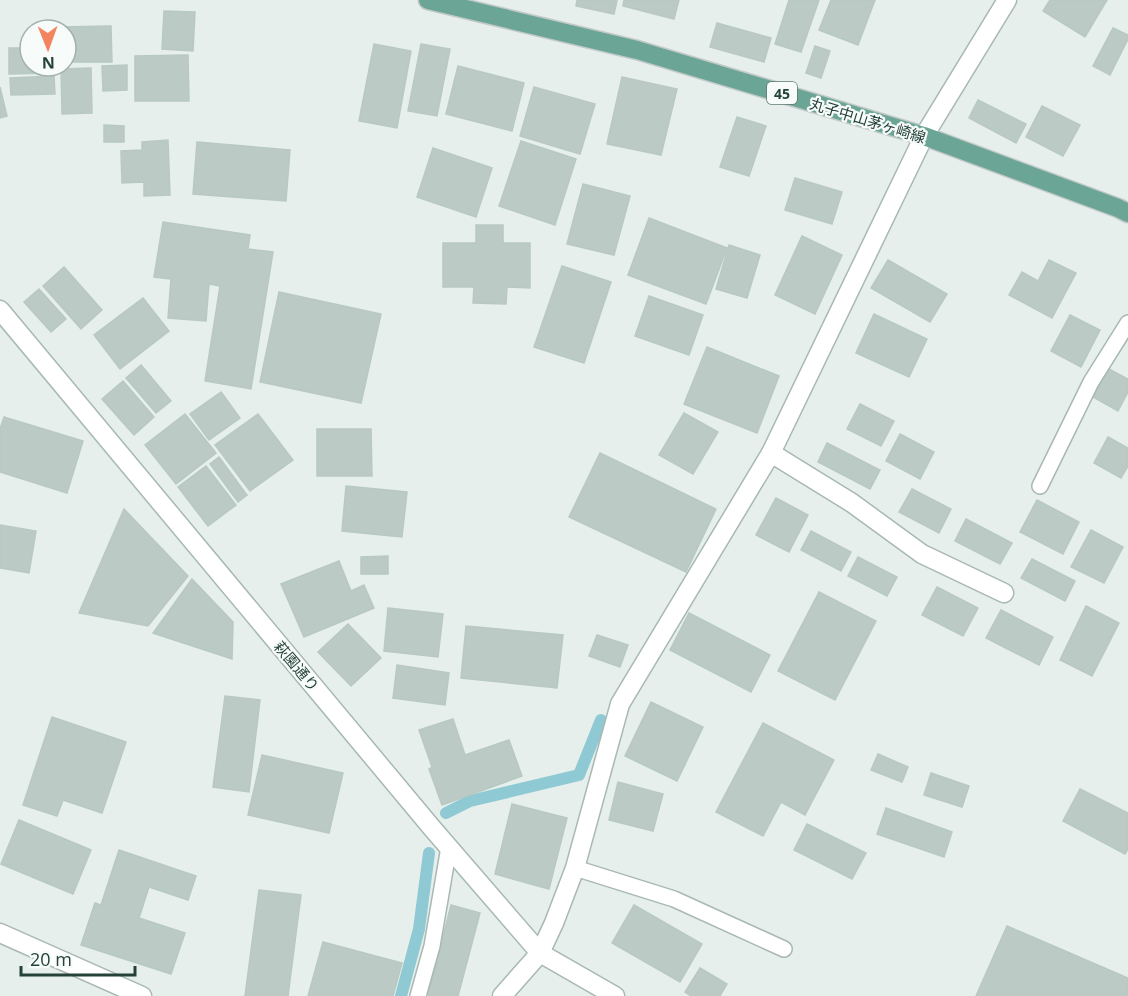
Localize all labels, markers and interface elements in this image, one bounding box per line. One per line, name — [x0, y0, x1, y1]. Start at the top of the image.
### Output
north arrow — [18, 18, 78, 78]
text: N — [42, 52, 55, 74]
road number: 45 — [767, 82, 797, 104]
street label: 丸子中山茅ヶ崎線 — [808, 93, 928, 147]
street label: 萩園通り — [270, 637, 324, 695]
scale bar — [21, 939, 135, 977]
text: 20 m — [30, 947, 72, 971]

